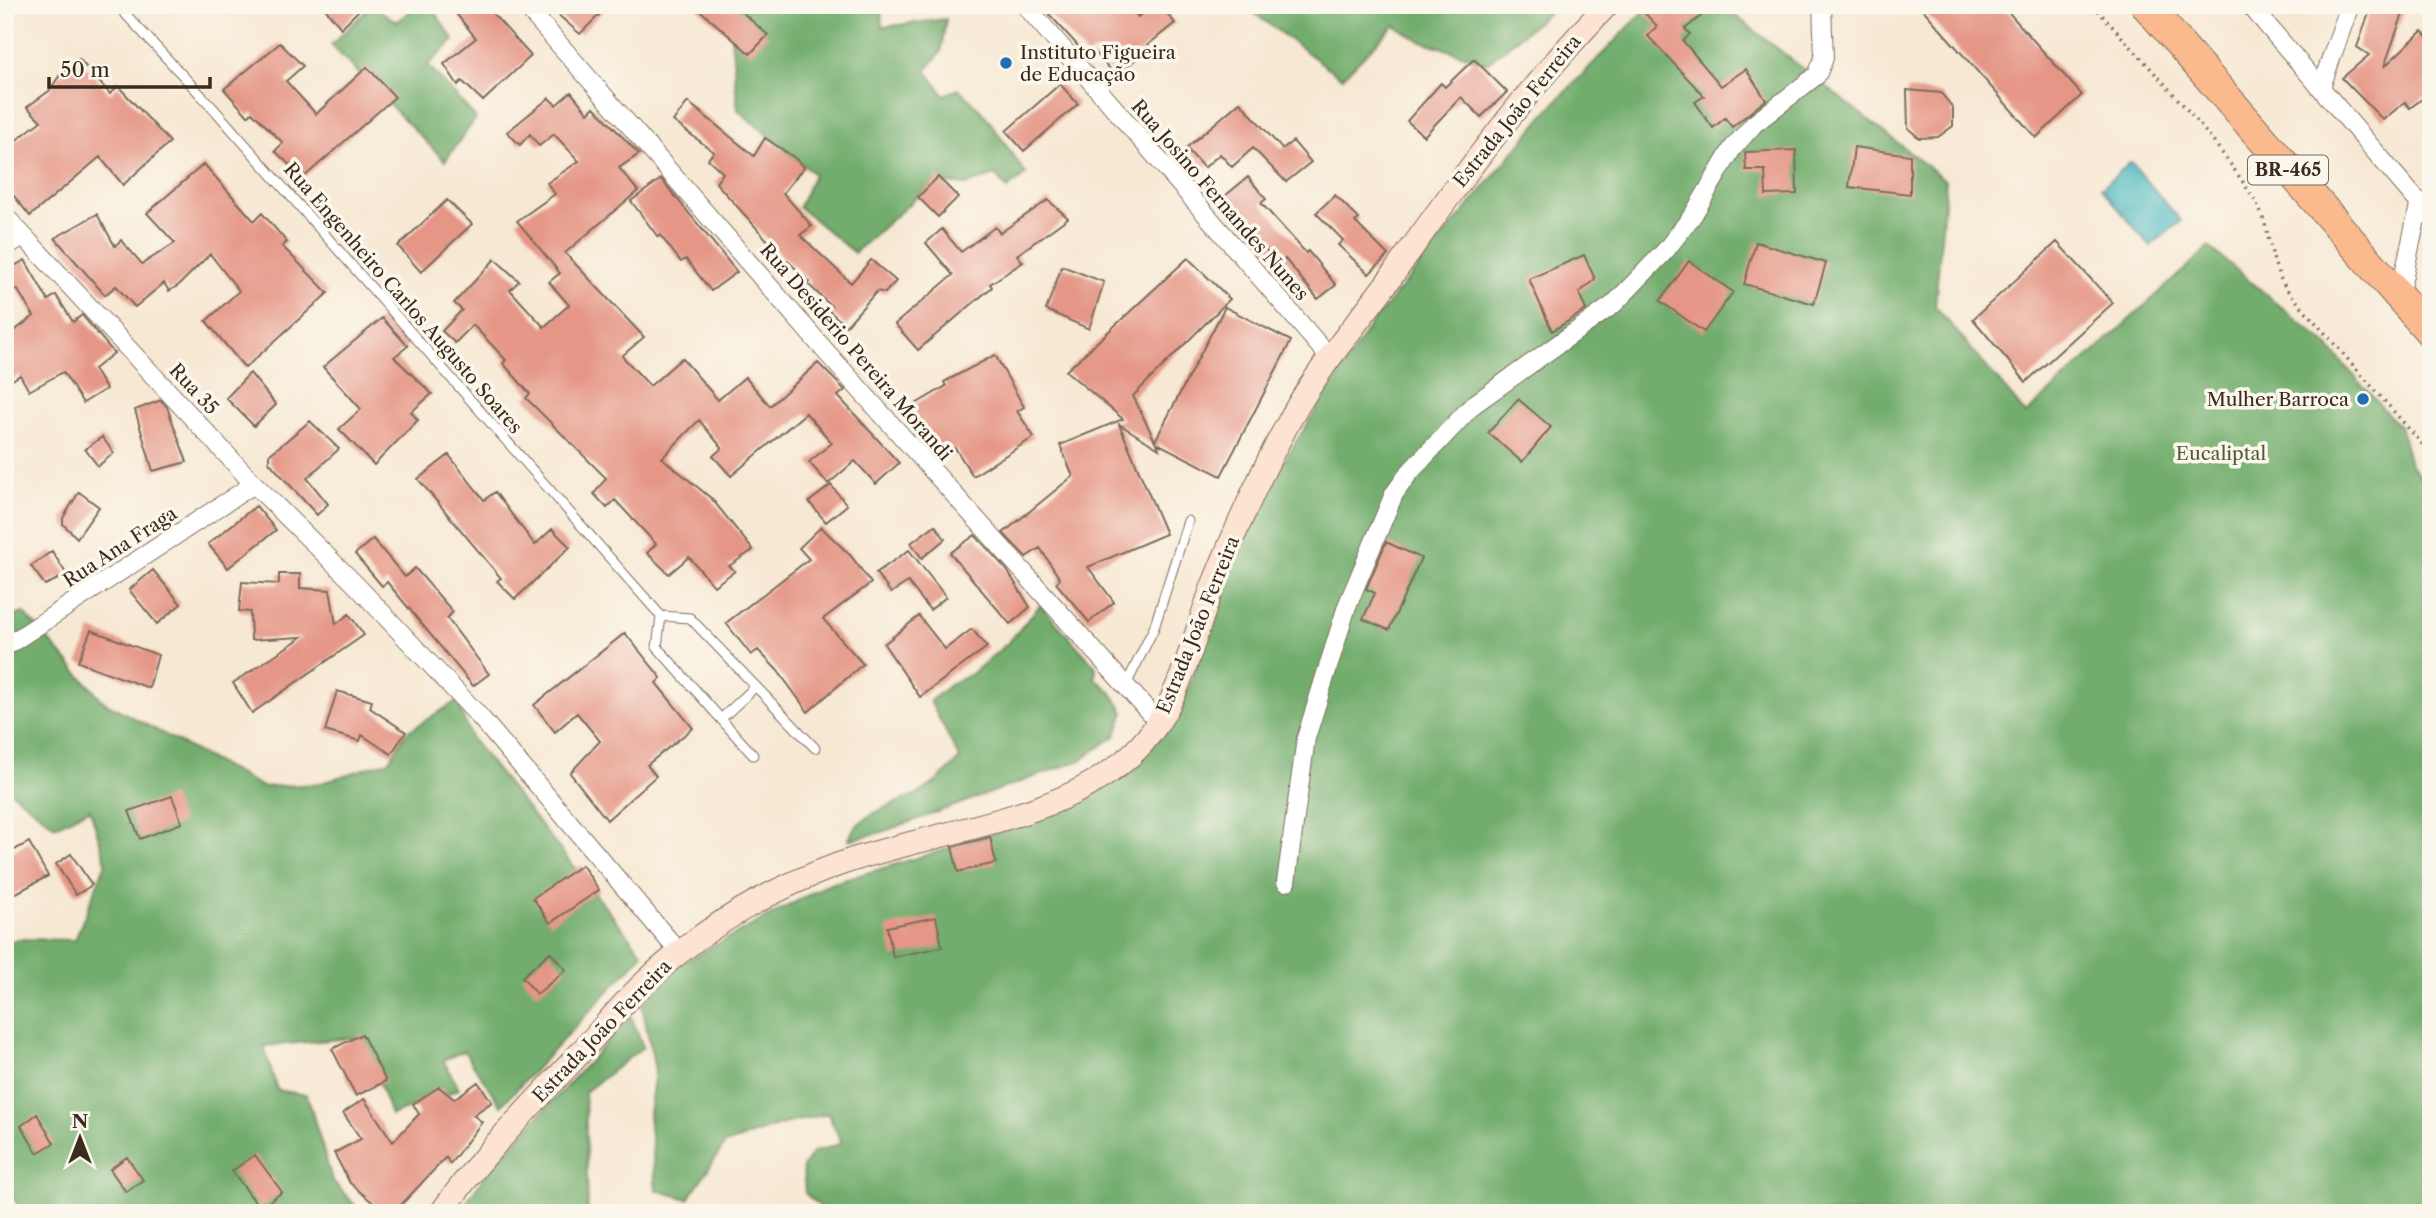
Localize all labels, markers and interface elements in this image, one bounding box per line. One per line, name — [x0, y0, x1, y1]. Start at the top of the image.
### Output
street label: Estrada João Ferreira — [1448, 30, 1586, 192]
place label: Instituto Figueira de Educação — [1020, 41, 1176, 86]
scale bar — [49, 46, 210, 90]
marker: Instituto Figueira de Educação — [998, 55, 1014, 71]
text: 50 m — [60, 57, 110, 82]
street label: Rua Josino Fernandes Nunes — [1126, 95, 1314, 305]
road number: BR-465 — [2248, 155, 2328, 184]
street label: Rua Engenheiro Carlos Augusto Soares — [279, 158, 527, 438]
street label: Rua Desiderio Pereira Morandi — [755, 239, 957, 466]
street label: Rua 35 — [165, 359, 223, 419]
place label: Mulher Barroca — [2207, 388, 2349, 411]
marker: Mulher Barroca — [2355, 391, 2371, 407]
park label: Eucaliptal — [2176, 442, 2267, 465]
street label: Rua Ana Fraga — [59, 502, 181, 592]
street label: Estrada João Ferreira — [1152, 533, 1244, 717]
street label: Estrada João Ferreira — [528, 955, 676, 1107]
north arrow — [46, 1102, 116, 1172]
text: N — [72, 1110, 88, 1133]

